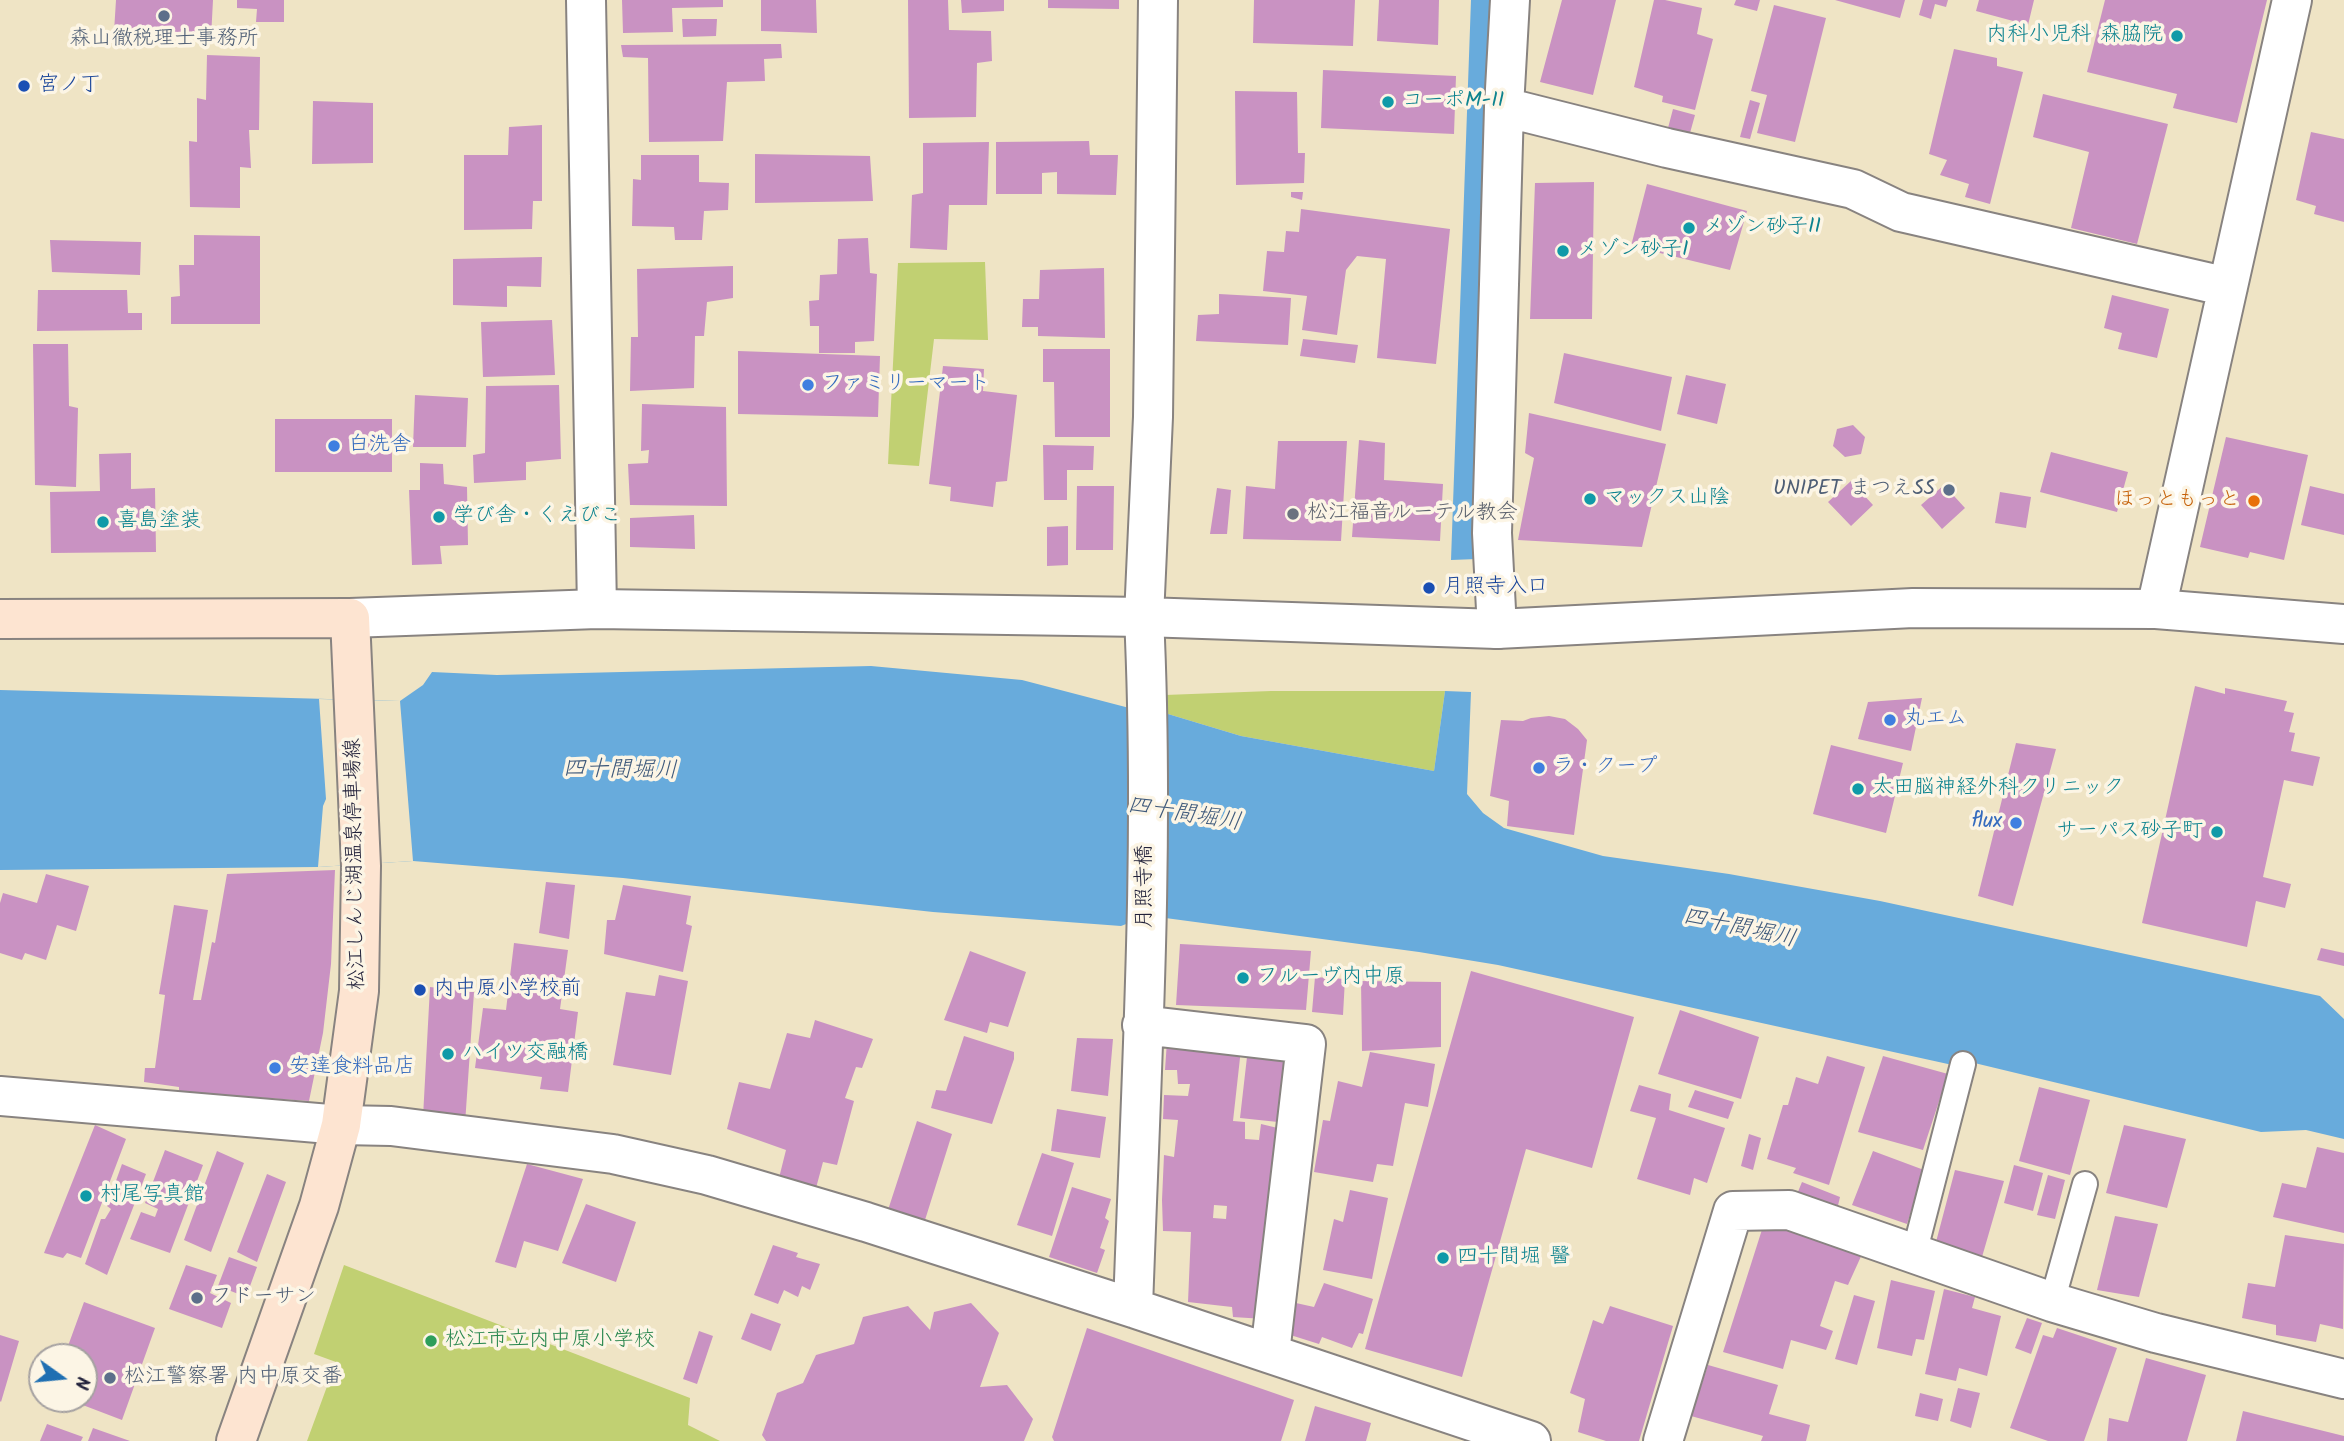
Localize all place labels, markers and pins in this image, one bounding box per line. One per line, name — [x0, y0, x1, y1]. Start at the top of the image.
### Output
marker: 森山徹税理士事務所 — [156, 8, 172, 24]
place label: 内科小児科 森脇院 — [1987, 23, 2163, 49]
place label: 森山徹税理士事務所 — [70, 27, 258, 53]
marker: 内科小児科 森脇院 — [2169, 28, 2185, 44]
place label: 宮ノ丁 — [38, 73, 101, 99]
marker: 宮ノ丁 — [16, 78, 32, 94]
place label: コーポM-II — [1402, 89, 1504, 115]
marker: コーポM-II — [1380, 94, 1396, 110]
place label: メゾン砂子II — [1703, 215, 1821, 241]
marker: メゾン砂子II — [1681, 220, 1697, 236]
place label: メゾン砂子I — [1577, 238, 1689, 264]
marker: メゾン砂子I — [1555, 243, 1571, 259]
place label: ファミリーマート — [822, 372, 990, 398]
marker: ファミリーマート — [800, 377, 816, 393]
place label: 白洗舎 — [348, 433, 411, 459]
marker: 白洗舎 — [326, 438, 342, 454]
place label: UNIPET まつえSS — [1773, 477, 1935, 503]
marker: UNIPET まつえSS — [1941, 482, 1957, 498]
place label: マックス山陰 — [1604, 486, 1730, 512]
place label: ほっともっと — [2114, 488, 2240, 514]
marker: マックス山陰 — [1582, 491, 1598, 507]
marker: ほっともっと — [2246, 493, 2262, 509]
place label: 松江福音ルーテル教会 — [1307, 501, 1518, 527]
place label: 学び舎・くえびこ — [453, 504, 621, 530]
marker: 松江福音ルーテル教会 — [1285, 506, 1301, 522]
place label: 喜島塗装 — [117, 509, 201, 535]
marker: 学び舎・くえびこ — [431, 509, 447, 525]
marker: 喜島塗装 — [95, 514, 111, 530]
place label: 月照寺入口 — [1443, 575, 1548, 601]
marker: 月照寺入口 — [1421, 580, 1437, 596]
place label: 丸エム — [1904, 707, 1967, 733]
marker: 丸エム — [1882, 712, 1898, 728]
place label: ラ・クープ — [1553, 755, 1658, 781]
marker: ラ・クープ — [1531, 760, 1547, 776]
place label: 太田脳神経外科クリニック — [1872, 776, 2124, 802]
marker: 太田脳神経外科クリニック — [1850, 781, 1866, 797]
place label: flux — [1972, 810, 2002, 836]
marker: flux — [2008, 815, 2024, 831]
place label: サーパス砂子町 — [2056, 819, 2203, 845]
marker: サーパス砂子町 — [2209, 824, 2225, 840]
place label: フルーヴ内中原 — [1257, 965, 1405, 991]
marker: フルーヴ内中原 — [1235, 970, 1251, 986]
place label: 内中原小学校前 — [434, 977, 581, 1003]
marker: 内中原小学校前 — [412, 982, 428, 998]
place label: ハイツ交融橋 — [462, 1041, 588, 1067]
marker: ハイツ交融橋 — [440, 1046, 456, 1062]
place label: 安達食料品店 — [289, 1055, 415, 1081]
marker: 安達食料品店 — [267, 1060, 283, 1076]
place label: 村尾写真館 — [100, 1183, 205, 1209]
marker: 村尾写真館 — [78, 1188, 94, 1204]
place label: 四十間堀 醫 — [1457, 1245, 1570, 1271]
marker: 四十間堀 醫 — [1435, 1250, 1451, 1266]
place label: フドーサン — [211, 1285, 316, 1311]
marker: フドーサン — [189, 1290, 205, 1306]
place label: 松江市立内中原小学校 — [445, 1328, 655, 1354]
marker: 松江市立内中原小学校 — [423, 1333, 439, 1349]
place label: 松江警察署 内中原交番 — [124, 1365, 342, 1391]
marker: 松江警察署 内中原交番 — [102, 1370, 118, 1386]

